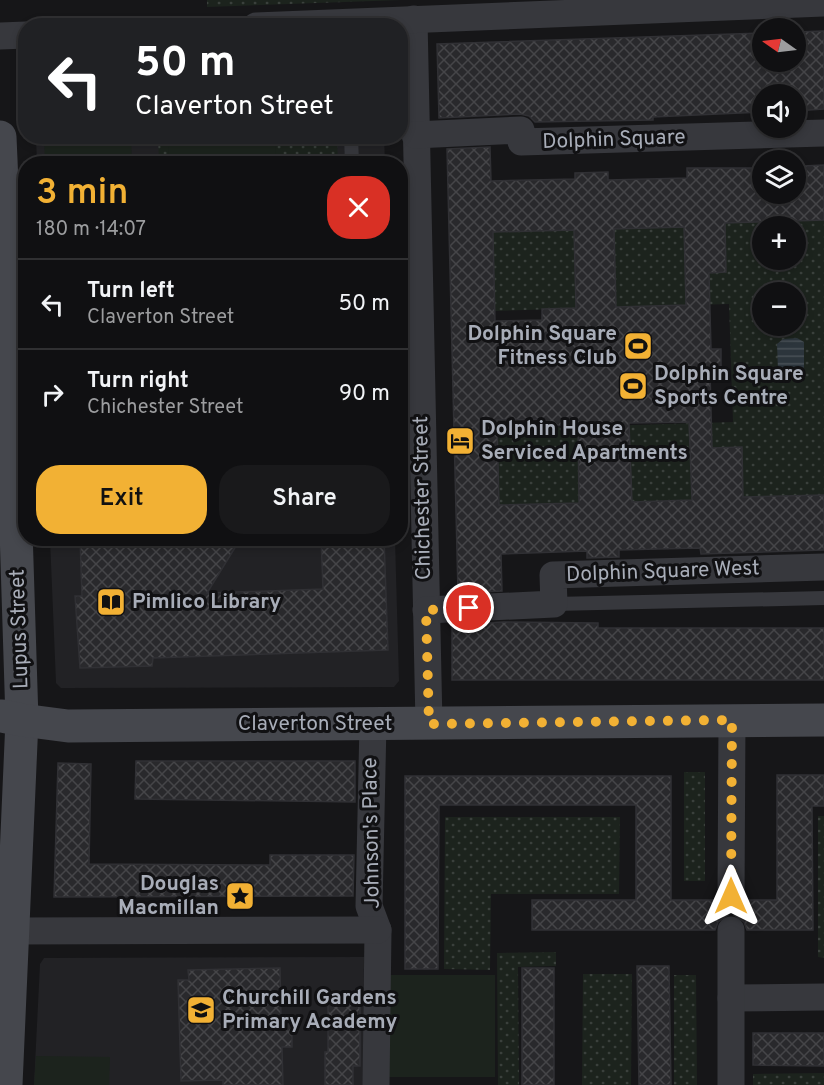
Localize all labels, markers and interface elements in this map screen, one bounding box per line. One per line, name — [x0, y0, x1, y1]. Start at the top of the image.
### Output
north arrow — [752, 18, 806, 72]
map controls — [752, 18, 806, 336]
text: 50 m — [135, 38, 236, 91]
icon: left — [36, 42, 114, 120]
button: sound — [752, 84, 806, 138]
text: Claverton Street — [135, 90, 334, 124]
street label: Dolphin Square — [542, 124, 686, 156]
button: layers — [752, 150, 806, 204]
text: 3 min — [36, 171, 128, 217]
button: close — [327, 176, 390, 239]
button: + — [752, 216, 806, 270]
text: 180 m · 14:07 — [36, 217, 146, 243]
text: Turn left — [87, 278, 175, 305]
button: − — [752, 282, 806, 336]
icon: left — [36, 288, 69, 321]
text: 50 m — [338, 291, 390, 318]
text: Claverton Street — [87, 305, 234, 331]
place label: Dolphin Square Fitness Club — [467, 321, 617, 372]
sports icon: Dolphin Square Fitness Club — [622, 330, 654, 362]
place label: Dolphin Square Sports Centre — [654, 361, 804, 412]
text: Turn right — [87, 368, 189, 395]
sports icon: Dolphin Square Sports Centre — [617, 370, 649, 402]
icon: right — [36, 378, 69, 411]
text: 90 m — [339, 381, 390, 408]
text: Chichester Street — [87, 395, 243, 421]
street label: Chichester Street — [408, 416, 438, 580]
place label: Dolphin House Serviced Apartments — [481, 416, 688, 467]
hotel icon: Dolphin House Serviced Apartments — [444, 425, 476, 457]
button: Exit — [36, 465, 207, 534]
button: Share — [219, 465, 390, 534]
street label: Dolphin Square West — [566, 555, 760, 589]
street label: Lupus Street — [4, 569, 36, 689]
pin — [443, 582, 494, 633]
library icon: Pimlico Library — [95, 586, 127, 618]
place label: Pimlico Library — [132, 589, 281, 616]
icon: arrive — [452, 591, 485, 624]
street label: Claverton Street — [238, 711, 392, 738]
street label: Johnson's Place — [357, 757, 387, 909]
position arrow — [699, 864, 763, 928]
place label: Douglas Macmillan — [118, 871, 219, 922]
place icon: Douglas Macmillan — [224, 880, 256, 912]
place label: Churchill Gardens Primary Academy — [222, 985, 398, 1036]
school or university icon: Churchill Gardens Primary Academy — [185, 994, 217, 1026]

